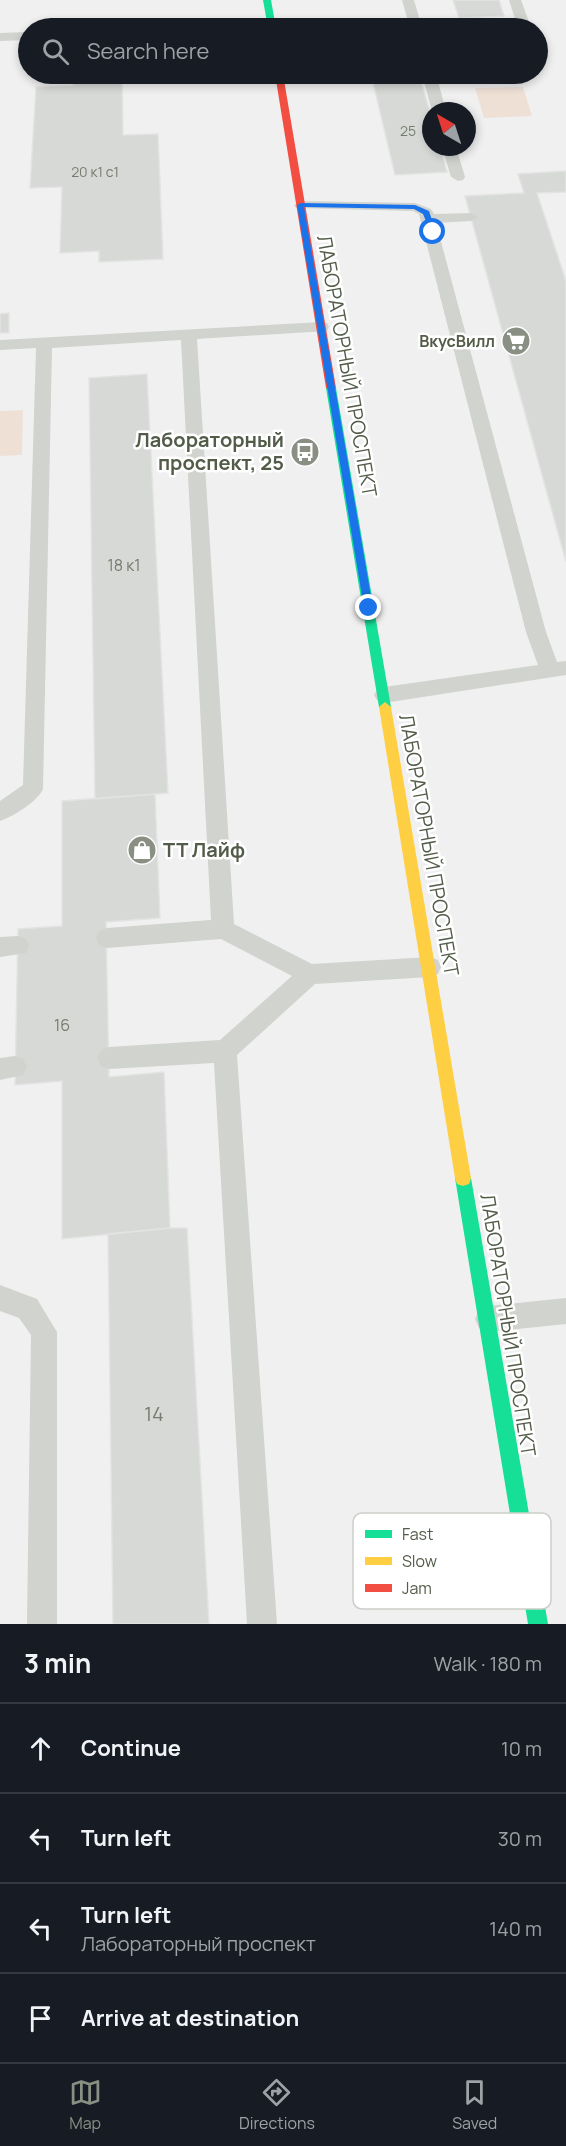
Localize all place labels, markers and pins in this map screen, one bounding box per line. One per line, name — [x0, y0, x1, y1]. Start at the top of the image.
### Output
supermarket icon: ВкусВилл — [500, 325, 532, 357]
place label: ВкусВилл — [419, 330, 495, 352]
place label: Лабораторный проспект, 25 — [135, 426, 284, 476]
bus stop icon: Лабораторный проспект, 25 — [289, 436, 321, 468]
shop icon: ТТ Лайф — [126, 834, 158, 866]
place label: ТТ Лайф — [163, 836, 245, 863]

